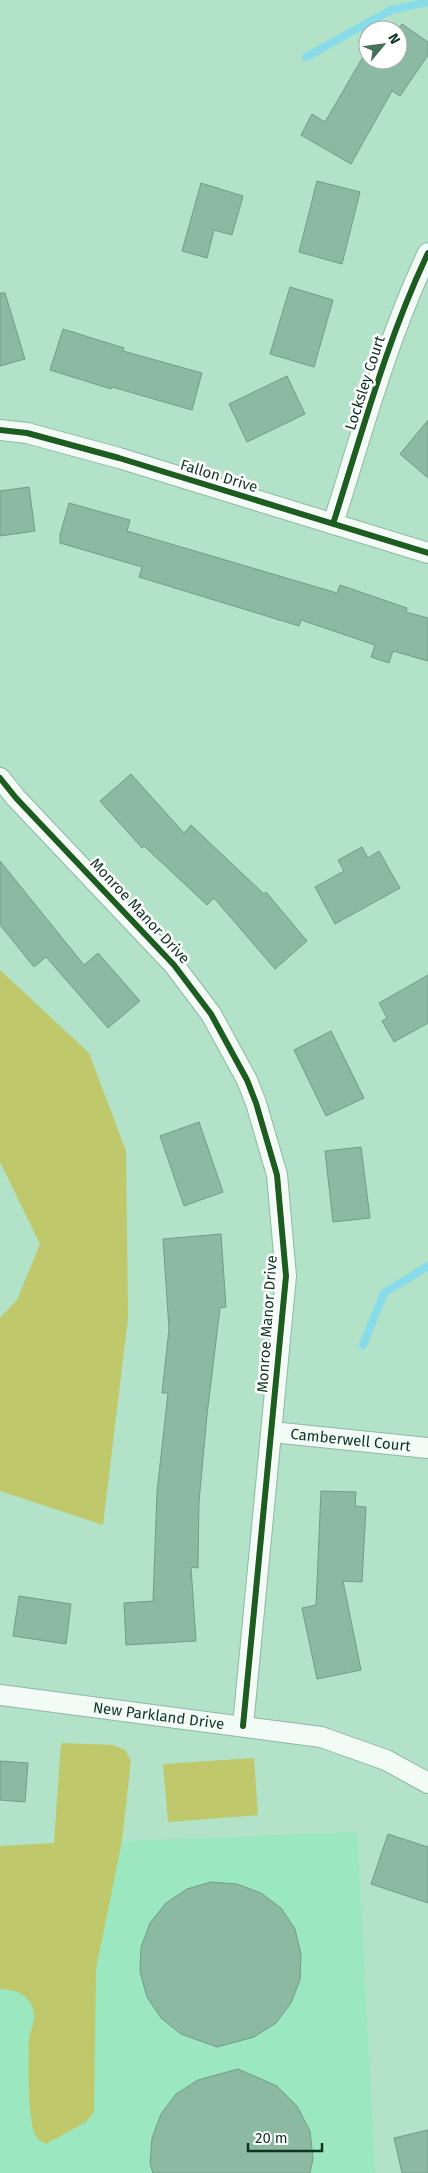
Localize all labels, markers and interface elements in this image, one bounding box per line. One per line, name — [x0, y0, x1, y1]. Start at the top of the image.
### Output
north arrow — [358, 20, 408, 70]
text: N — [384, 31, 404, 47]
street label: Locksley Court — [341, 333, 389, 432]
street label: Fallon Drive — [178, 456, 260, 496]
street label: Monroe Manor Drive — [86, 854, 194, 968]
street label: Monroe Manor Drive — [253, 1255, 281, 1393]
street label: Camberwell Court — [290, 1425, 412, 1455]
street label: New Parkland Drive — [92, 1698, 225, 1733]
scale bar — [248, 2120, 322, 2152]
text: 20 m — [255, 2129, 288, 2147]

